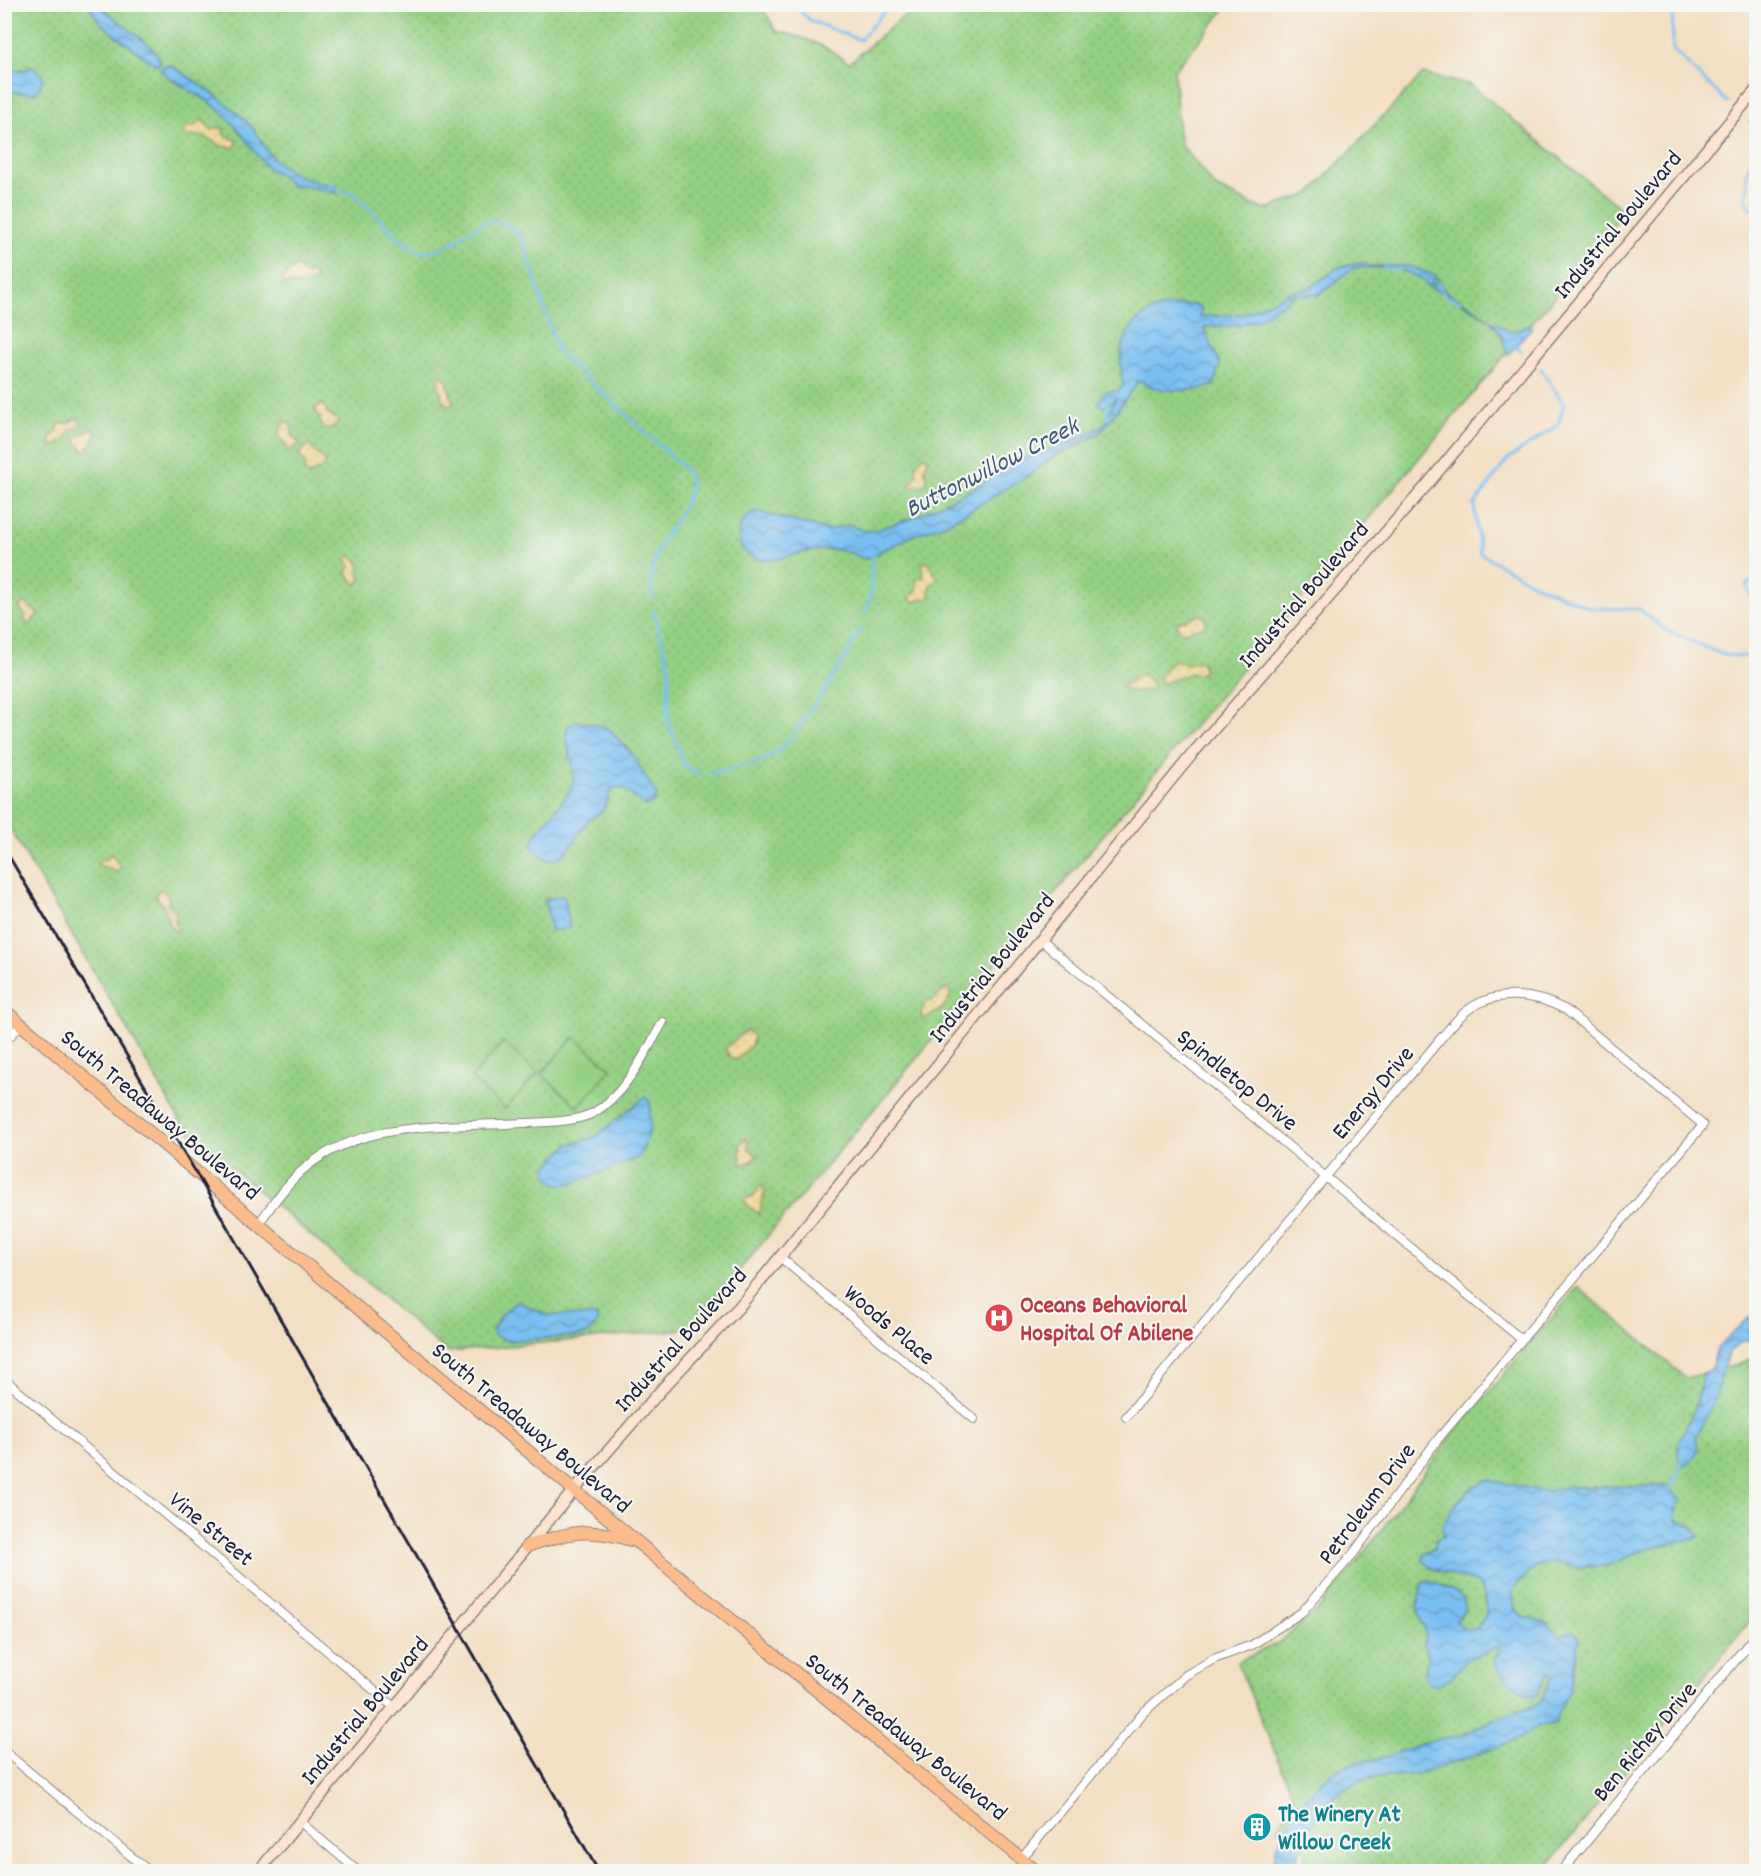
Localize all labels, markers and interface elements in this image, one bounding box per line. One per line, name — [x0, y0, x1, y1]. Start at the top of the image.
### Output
street label: Industrial Boulevard — [1547, 144, 1692, 308]
water label: Buttonwillow Creek — [899, 408, 1088, 529]
street label: Industrial Boulevard — [1232, 515, 1379, 677]
street label: Industrial Boulevard — [922, 886, 1065, 1051]
street label: South Treadaway Boulevard — [52, 1022, 266, 1210]
street label: Spindletop Drive — [1168, 1022, 1304, 1141]
street label: Energy Drive — [1325, 1040, 1424, 1148]
street label: Industrial Boulevard — [608, 1261, 757, 1421]
street label: Woods Place — [835, 1278, 941, 1375]
place label: Oceans Behavioral Hospital Of Abilene — [1020, 1290, 1194, 1352]
hospital icon: Oceans Behavioral Hospital Of Abilene — [983, 1302, 1015, 1334]
street label: South Treadaway Boulevard — [423, 1335, 637, 1523]
street label: Petroleum Drive — [1311, 1437, 1426, 1573]
street label: Vine Street — [160, 1485, 260, 1576]
street label: Industrial Boulevard — [294, 1630, 439, 1794]
street label: South Treadaway Boulevard — [797, 1646, 1014, 1831]
street label: Ben Richey Drive — [1586, 1676, 1707, 1810]
place label: The Winery At Willow Creek — [1278, 1799, 1401, 1861]
building icon: The Winery At Willow Creek — [1241, 1811, 1273, 1843]

